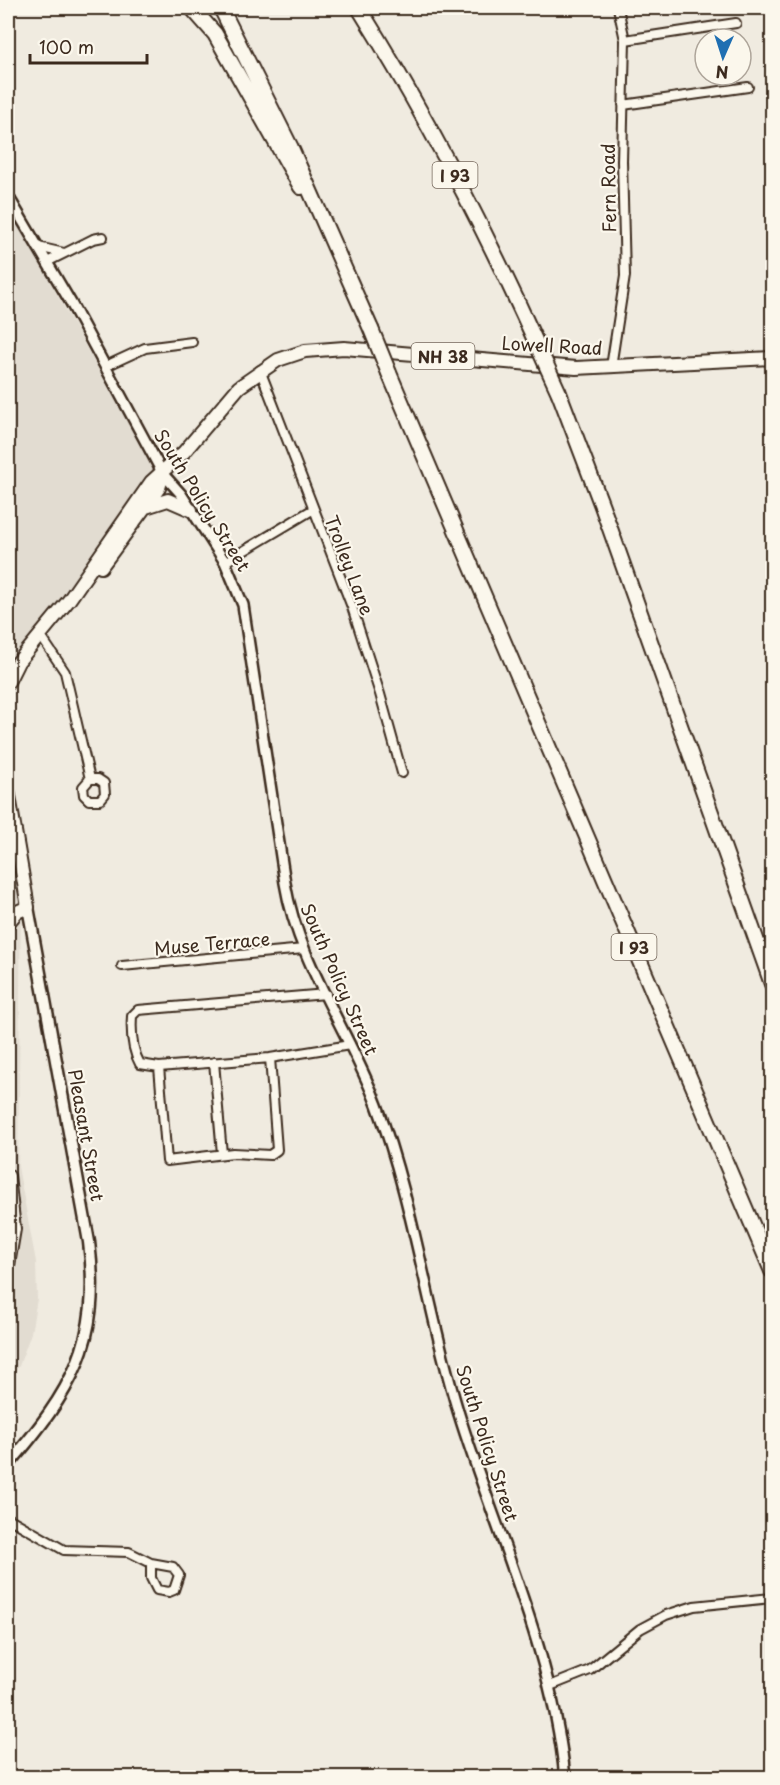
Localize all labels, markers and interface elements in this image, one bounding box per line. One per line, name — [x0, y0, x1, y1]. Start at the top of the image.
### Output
scale bar — [30, 27, 147, 65]
north arrow — [693, 27, 753, 87]
text: 100 m — [39, 33, 94, 60]
text: N — [715, 61, 729, 85]
street label: Fern Road — [594, 143, 622, 233]
road number: I 93 — [432, 162, 478, 188]
street label: Lowell Road — [501, 329, 603, 361]
road number: NH 38 — [412, 343, 474, 369]
street label: South Policy Street — [148, 424, 258, 576]
street label: Trolley Lane — [319, 511, 381, 619]
street label: South Policy Street — [294, 899, 386, 1059]
street label: Muse Terrace — [153, 924, 271, 962]
road number: I 93 — [612, 934, 656, 960]
street label: Pleasant Street — [62, 1067, 112, 1203]
street label: South Policy Street — [450, 1361, 526, 1525]

